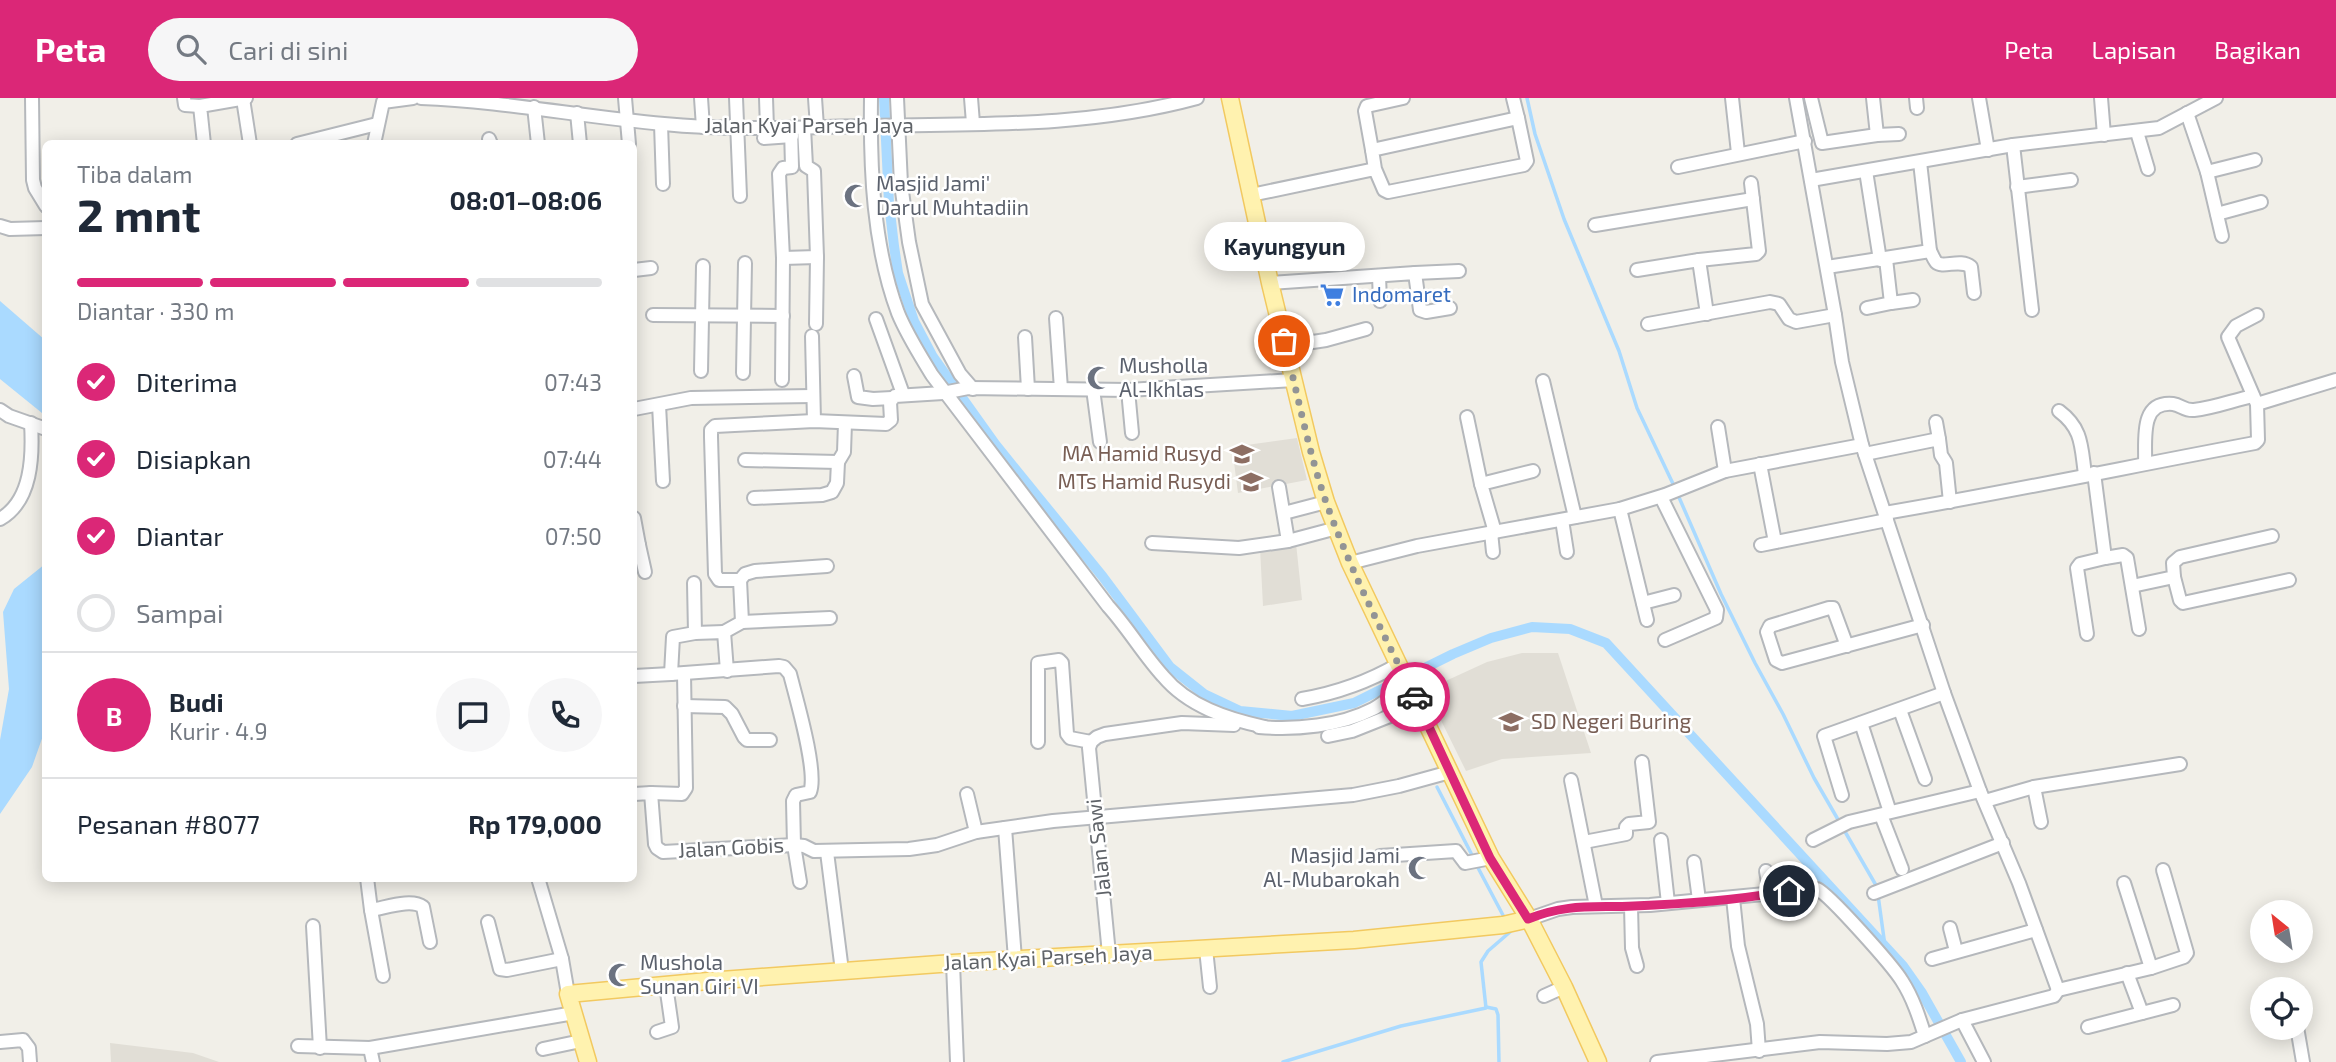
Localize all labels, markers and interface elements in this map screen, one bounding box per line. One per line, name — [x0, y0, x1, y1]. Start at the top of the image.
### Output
search box — [148, 18, 638, 81]
text: Peta — [35, 29, 106, 69]
icon: search — [172, 30, 210, 68]
text: Cari di sini — [228, 34, 348, 65]
text: Peta — [2004, 35, 2054, 64]
text: Lapisan — [2092, 35, 2176, 64]
text: Bagikan — [2214, 35, 2301, 64]
street label: Jalan Kyai Parseh Jaya — [704, 112, 914, 137]
text: Tiba dalam — [77, 160, 192, 188]
place label: Masjid Jami' Darul Muhtadiin — [876, 170, 1029, 219]
mosque icon: Masjid Jami' Darul Muhtadiin — [842, 182, 870, 210]
text: 08:01–08:06 — [449, 184, 602, 215]
text: 2 mnt — [77, 186, 201, 241]
callout: Kayungyun — [1204, 222, 1364, 271]
text: Kayungyun — [1224, 232, 1345, 260]
supermarket icon: Indomaret — [1318, 281, 1346, 309]
place label: Indomaret — [1352, 281, 1451, 306]
text: Diantar · 330 m — [77, 297, 235, 325]
pin — [1254, 311, 1314, 371]
icon: bag — [1265, 322, 1303, 360]
place label: Musholla Al-Ikhlas — [1119, 352, 1208, 401]
icon: check — [77, 363, 115, 401]
mosque icon: Musholla Al-Ikhlas — [1085, 364, 1113, 392]
text: Diterima — [136, 366, 238, 397]
text: 07:43 — [544, 368, 602, 396]
icon: check — [77, 440, 115, 478]
place label: MA Hamid Rusyd — [1062, 440, 1222, 465]
school or university icon: MA Hamid Rusyd — [1228, 440, 1256, 468]
text: Disiapkan — [136, 443, 251, 474]
text: 07:44 — [543, 445, 602, 473]
place label: MTs Hamid Rusydi — [1057, 468, 1231, 493]
school or university icon: MTs Hamid Rusydi — [1237, 468, 1265, 496]
icon: check — [77, 517, 115, 555]
text: Diantar — [136, 520, 224, 551]
text: 07:50 — [545, 522, 602, 550]
text: Sampai — [136, 597, 223, 628]
courier — [1380, 662, 1450, 732]
button: chat — [436, 678, 510, 752]
button: phone — [528, 678, 602, 752]
icon: car — [1396, 678, 1434, 716]
text: Budi — [169, 686, 224, 717]
text: B — [106, 700, 122, 731]
school or university icon: SD Negeri Buring — [1497, 708, 1525, 736]
place label: SD Negeri Buring — [1531, 708, 1692, 733]
text: Kurir · 4.9 — [169, 717, 268, 745]
street label: Jalan Sawi — [1080, 798, 1115, 899]
text: Pesanan #8077 — [77, 808, 260, 839]
text: Rp 179,000 — [468, 808, 602, 839]
street label: Jalan Gobis — [677, 831, 785, 862]
place label: Masjid Jami Al-Mubarokah — [1263, 842, 1400, 891]
mosque icon: Masjid Jami Al-Mubarokah — [1406, 854, 1434, 882]
pin — [1759, 861, 1819, 921]
icon: home — [1770, 872, 1808, 910]
north arrow — [2250, 900, 2314, 962]
map controls — [2250, 900, 2313, 1040]
street label: Jalan Kyai Parseh Jaya — [943, 939, 1153, 974]
place label: Mushola Sunan Giri VI — [640, 949, 759, 998]
mosque icon: Mushola Sunan Giri VI — [606, 961, 634, 989]
button: locate — [2250, 977, 2313, 1040]

